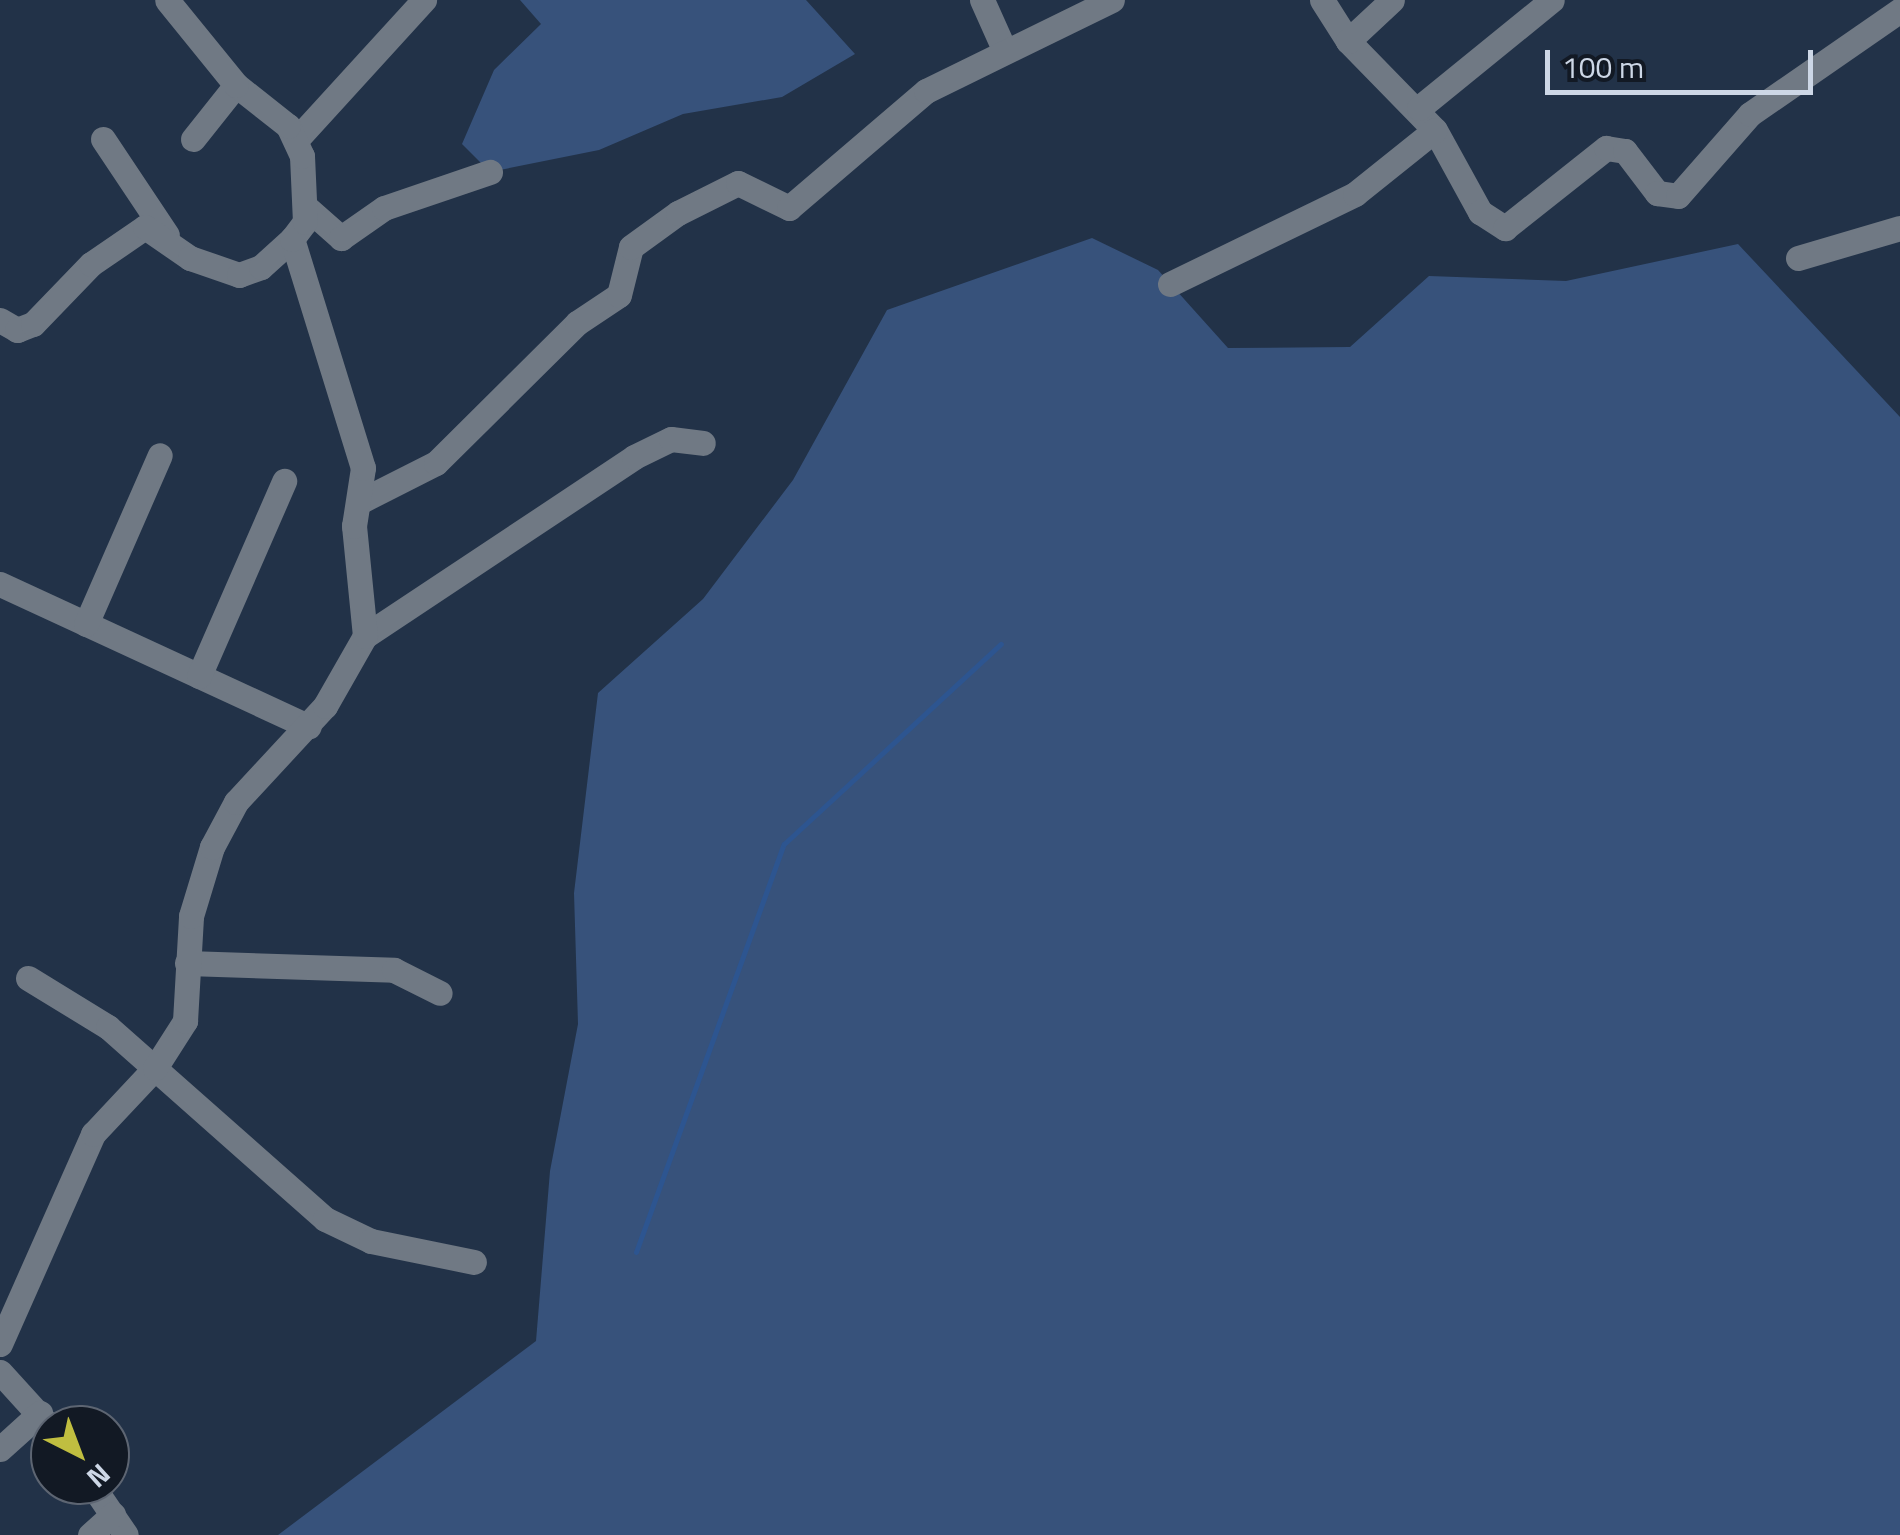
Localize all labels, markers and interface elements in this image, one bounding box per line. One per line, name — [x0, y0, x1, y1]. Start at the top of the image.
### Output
scale bar — [1550, 30, 1818, 92]
text: 100 m — [1562, 44, 1644, 90]
north arrow — [30, 1405, 130, 1505]
text: N — [77, 1454, 121, 1499]

